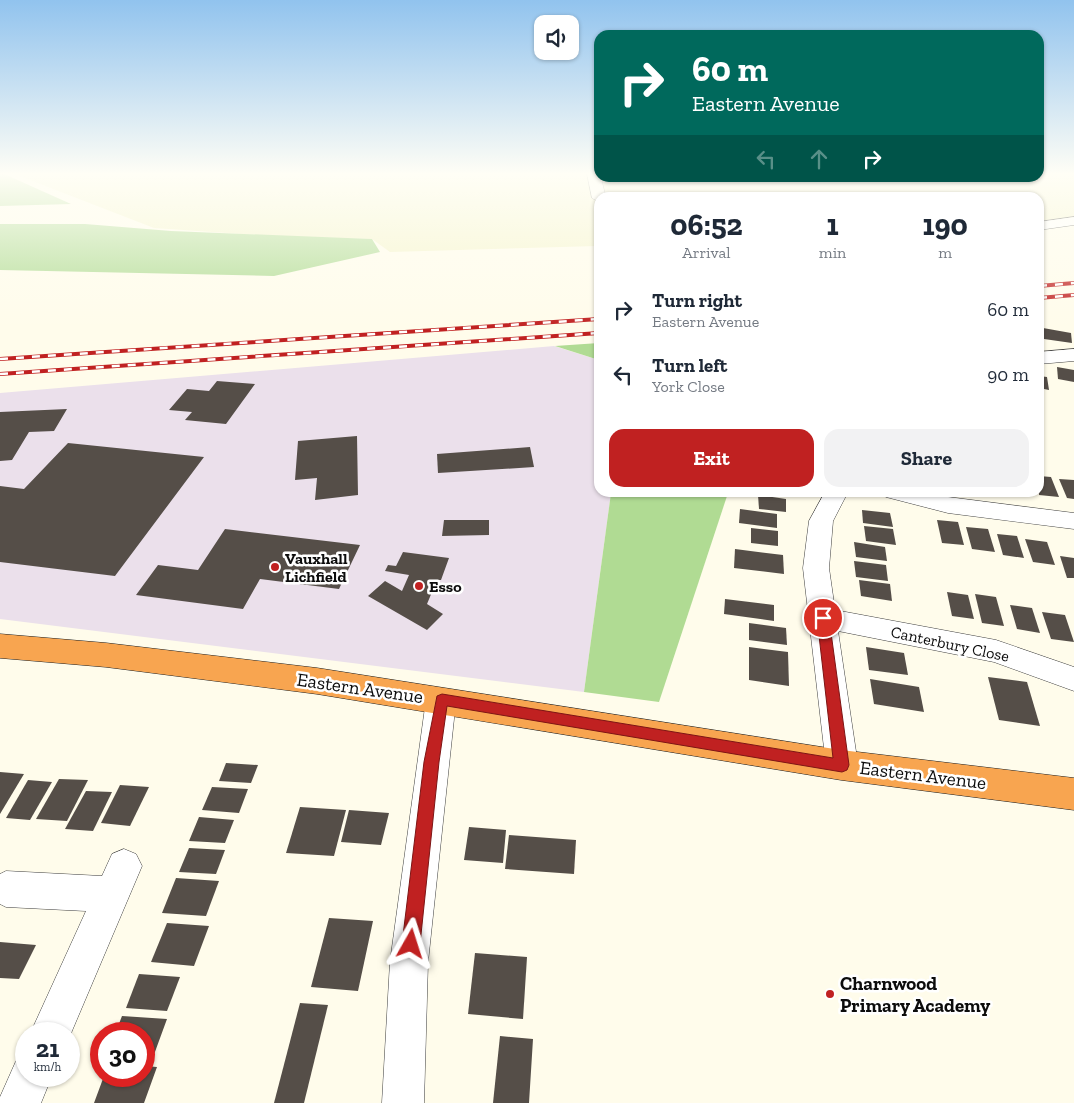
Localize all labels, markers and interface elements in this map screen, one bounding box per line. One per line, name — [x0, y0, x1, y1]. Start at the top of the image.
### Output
map controls — [534, 15, 579, 60]
button: sound — [534, 15, 579, 60]
text: 60 m — [692, 48, 768, 90]
icon: right — [609, 50, 674, 115]
text: Eastern Avenue — [692, 90, 840, 117]
icon: left — [752, 145, 780, 173]
icon: ahead — [805, 145, 833, 173]
icon: right — [858, 145, 886, 173]
text: 06:52 — [670, 207, 743, 243]
text: 1 — [827, 207, 839, 243]
text: 190 — [922, 207, 968, 243]
text: Arrival — [682, 243, 731, 262]
text: min — [819, 243, 846, 262]
text: m — [938, 243, 952, 262]
text: Turn right — [652, 289, 742, 312]
icon: right — [609, 296, 637, 324]
text: 60 m — [987, 298, 1029, 321]
text: Eastern Avenue — [652, 312, 759, 331]
text: Turn left — [652, 354, 727, 377]
icon: left — [609, 361, 637, 389]
text: 90 m — [987, 363, 1029, 386]
text: York Close — [652, 377, 725, 396]
button: Exit — [609, 429, 814, 487]
button: Share — [824, 429, 1029, 487]
place label: Vauxhall Lichfield — [285, 549, 348, 586]
marker: Vauxhall Lichfield — [269, 561, 281, 573]
place label: Esso — [429, 577, 462, 596]
marker: Esso — [413, 580, 425, 592]
pin — [802, 597, 844, 639]
icon: arrive — [809, 604, 837, 632]
street label: Canterbury Close — [889, 622, 1011, 666]
street label: Eastern Avenue — [295, 668, 425, 708]
street label: Eastern Avenue — [858, 756, 988, 794]
position arrow — [384, 917, 436, 969]
place label: Charnwood Primary Academy — [840, 972, 990, 1017]
marker: Charnwood Primary Academy — [824, 988, 836, 1000]
speed limit sign: 30 — [90, 1022, 155, 1087]
text: 21 — [36, 1033, 59, 1063]
text: km/h — [34, 1060, 61, 1074]

